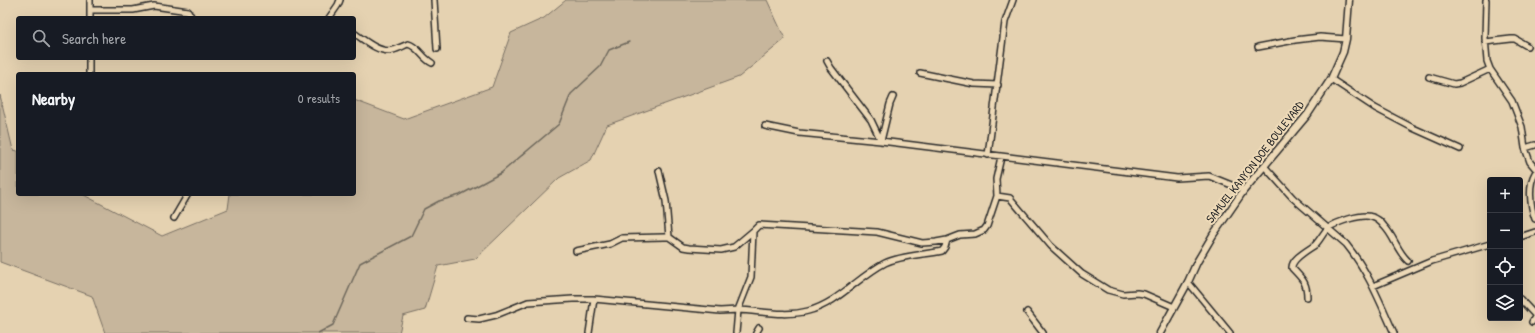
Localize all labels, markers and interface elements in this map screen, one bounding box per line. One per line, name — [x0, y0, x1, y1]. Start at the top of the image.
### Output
search box — [16, 16, 356, 60]
icon: search — [30, 27, 52, 49]
text: Search here — [62, 28, 126, 49]
text: Nearby — [32, 87, 75, 110]
text: 0 results — [298, 89, 340, 107]
street label: SAMUEL KANYON DOE BOULEVARD — [1202, 97, 1308, 226]
map controls — [1487, 177, 1523, 321]
button: + — [1487, 177, 1523, 213]
button: − — [1487, 213, 1523, 249]
button: locate — [1487, 249, 1523, 285]
button: layers — [1487, 285, 1523, 321]

